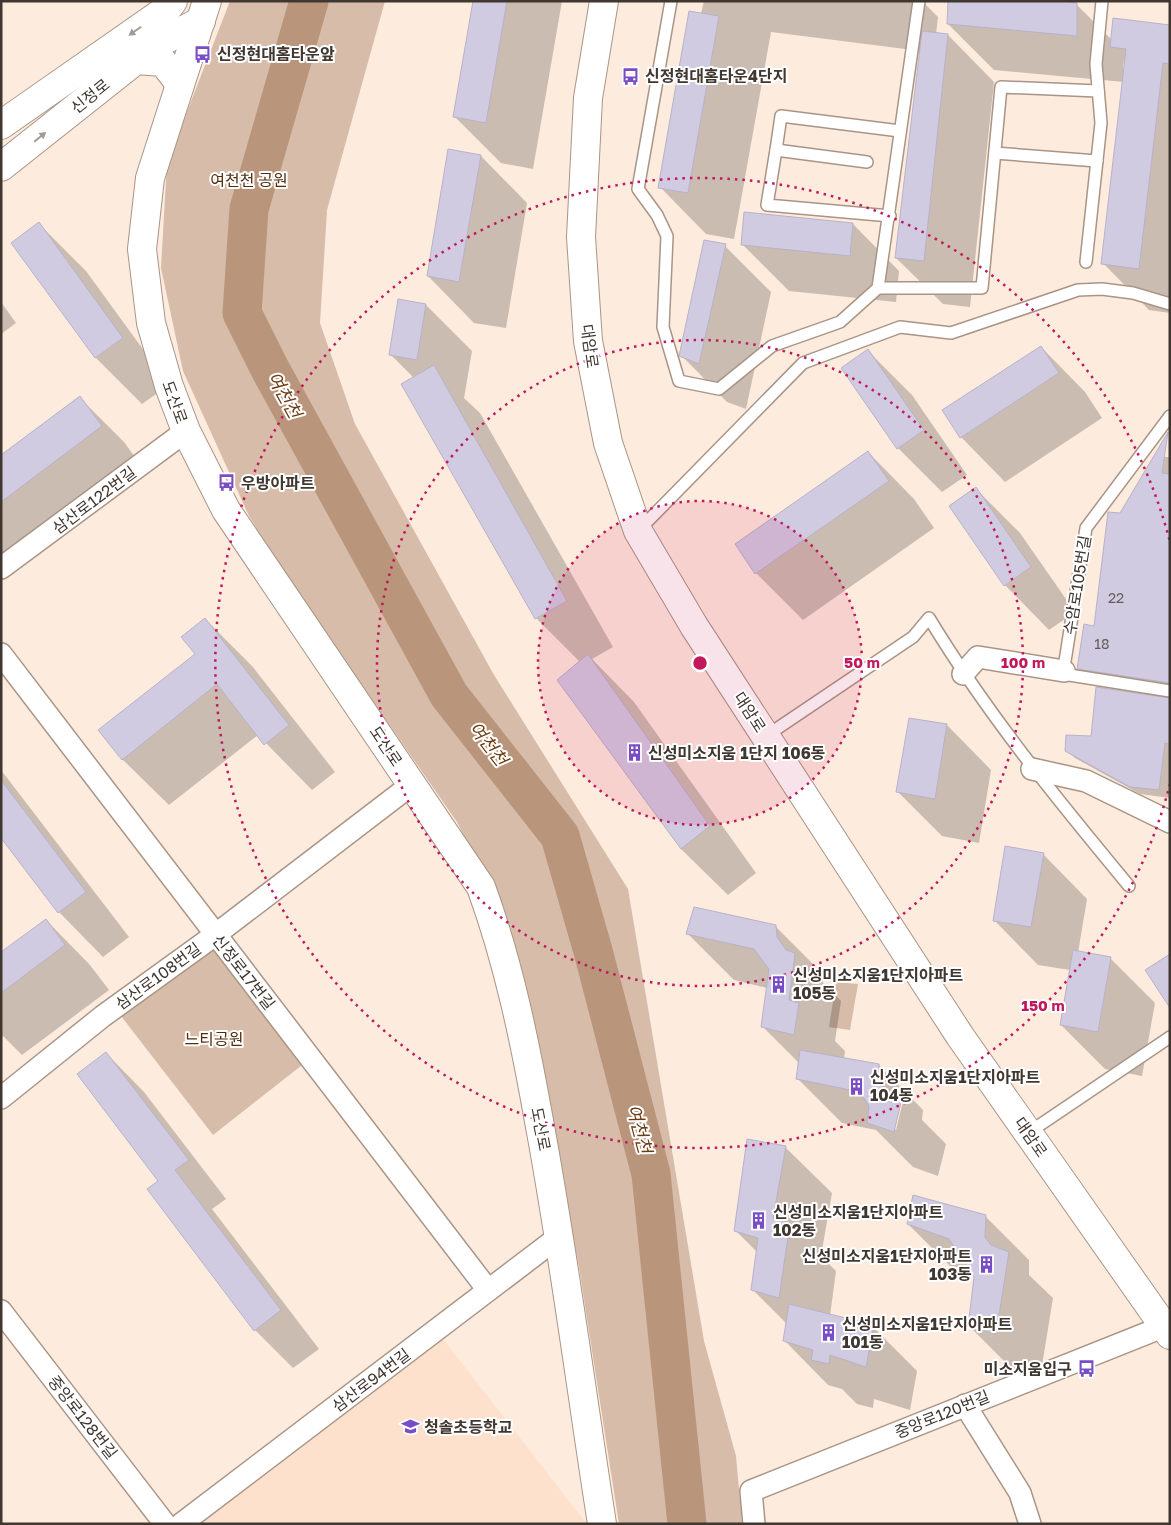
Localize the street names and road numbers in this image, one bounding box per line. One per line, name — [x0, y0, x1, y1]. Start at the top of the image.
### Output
street label: 신정로 — [67, 74, 114, 118]
street label: 대암로 — [577, 323, 603, 370]
street label: 도산로 — [158, 378, 192, 426]
street label: 삼산로122번길 — [48, 462, 140, 538]
street label: 수암로105번길 — [1059, 534, 1095, 636]
street label: 대암로 — [730, 688, 771, 736]
street label: 도산로 — [365, 722, 407, 770]
street label: 신정로17번길 — [208, 930, 280, 1014]
street label: 삼산로108번길 — [111, 938, 205, 1014]
street label: 도산로 — [527, 1105, 555, 1153]
street label: 대암로 — [1010, 1113, 1052, 1161]
street label: 삼산로94번길 — [328, 1344, 414, 1416]
street label: 중앙로128번길 — [44, 1371, 122, 1463]
street label: 중앙로120번길 — [892, 1386, 992, 1442]

